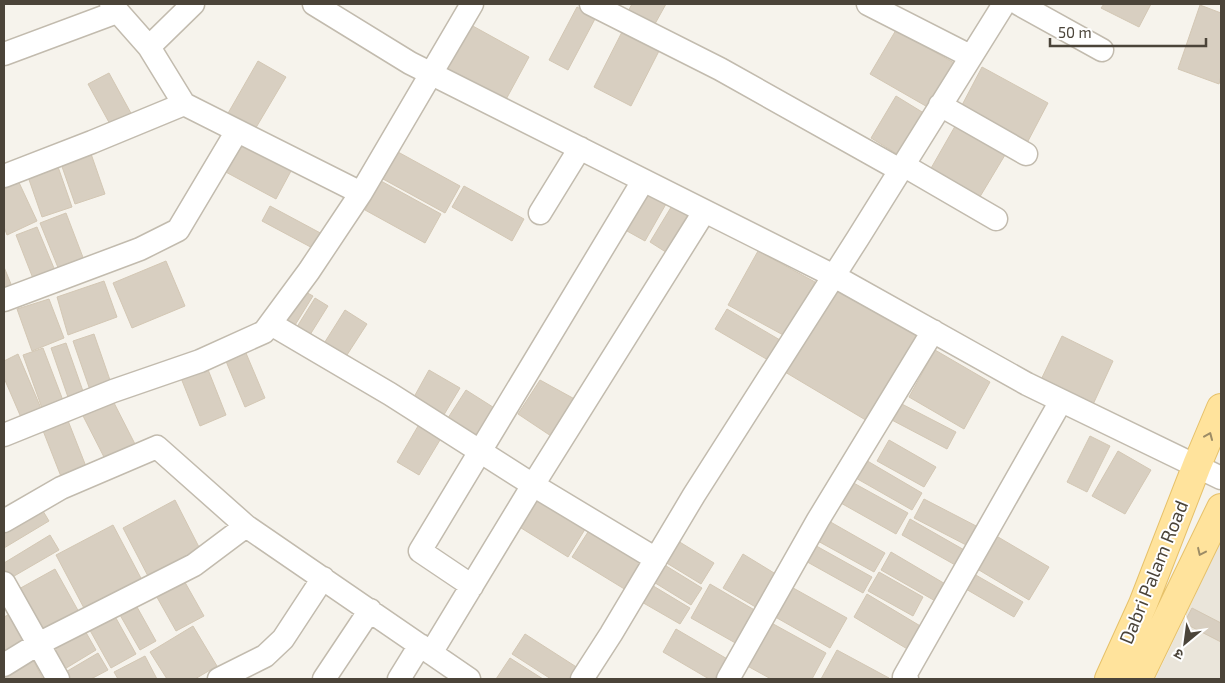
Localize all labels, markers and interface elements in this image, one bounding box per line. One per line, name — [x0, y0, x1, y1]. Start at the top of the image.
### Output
scale bar — [1050, 15, 1206, 47]
text: 50 m — [1058, 23, 1092, 41]
one-way arrow — [1203, 432, 1213, 441]
street label: Dabri Palam Road — [1114, 497, 1192, 647]
one-way arrow — [1196, 547, 1207, 556]
north arrow — [1160, 618, 1210, 668]
text: उ — [1170, 645, 1186, 664]

